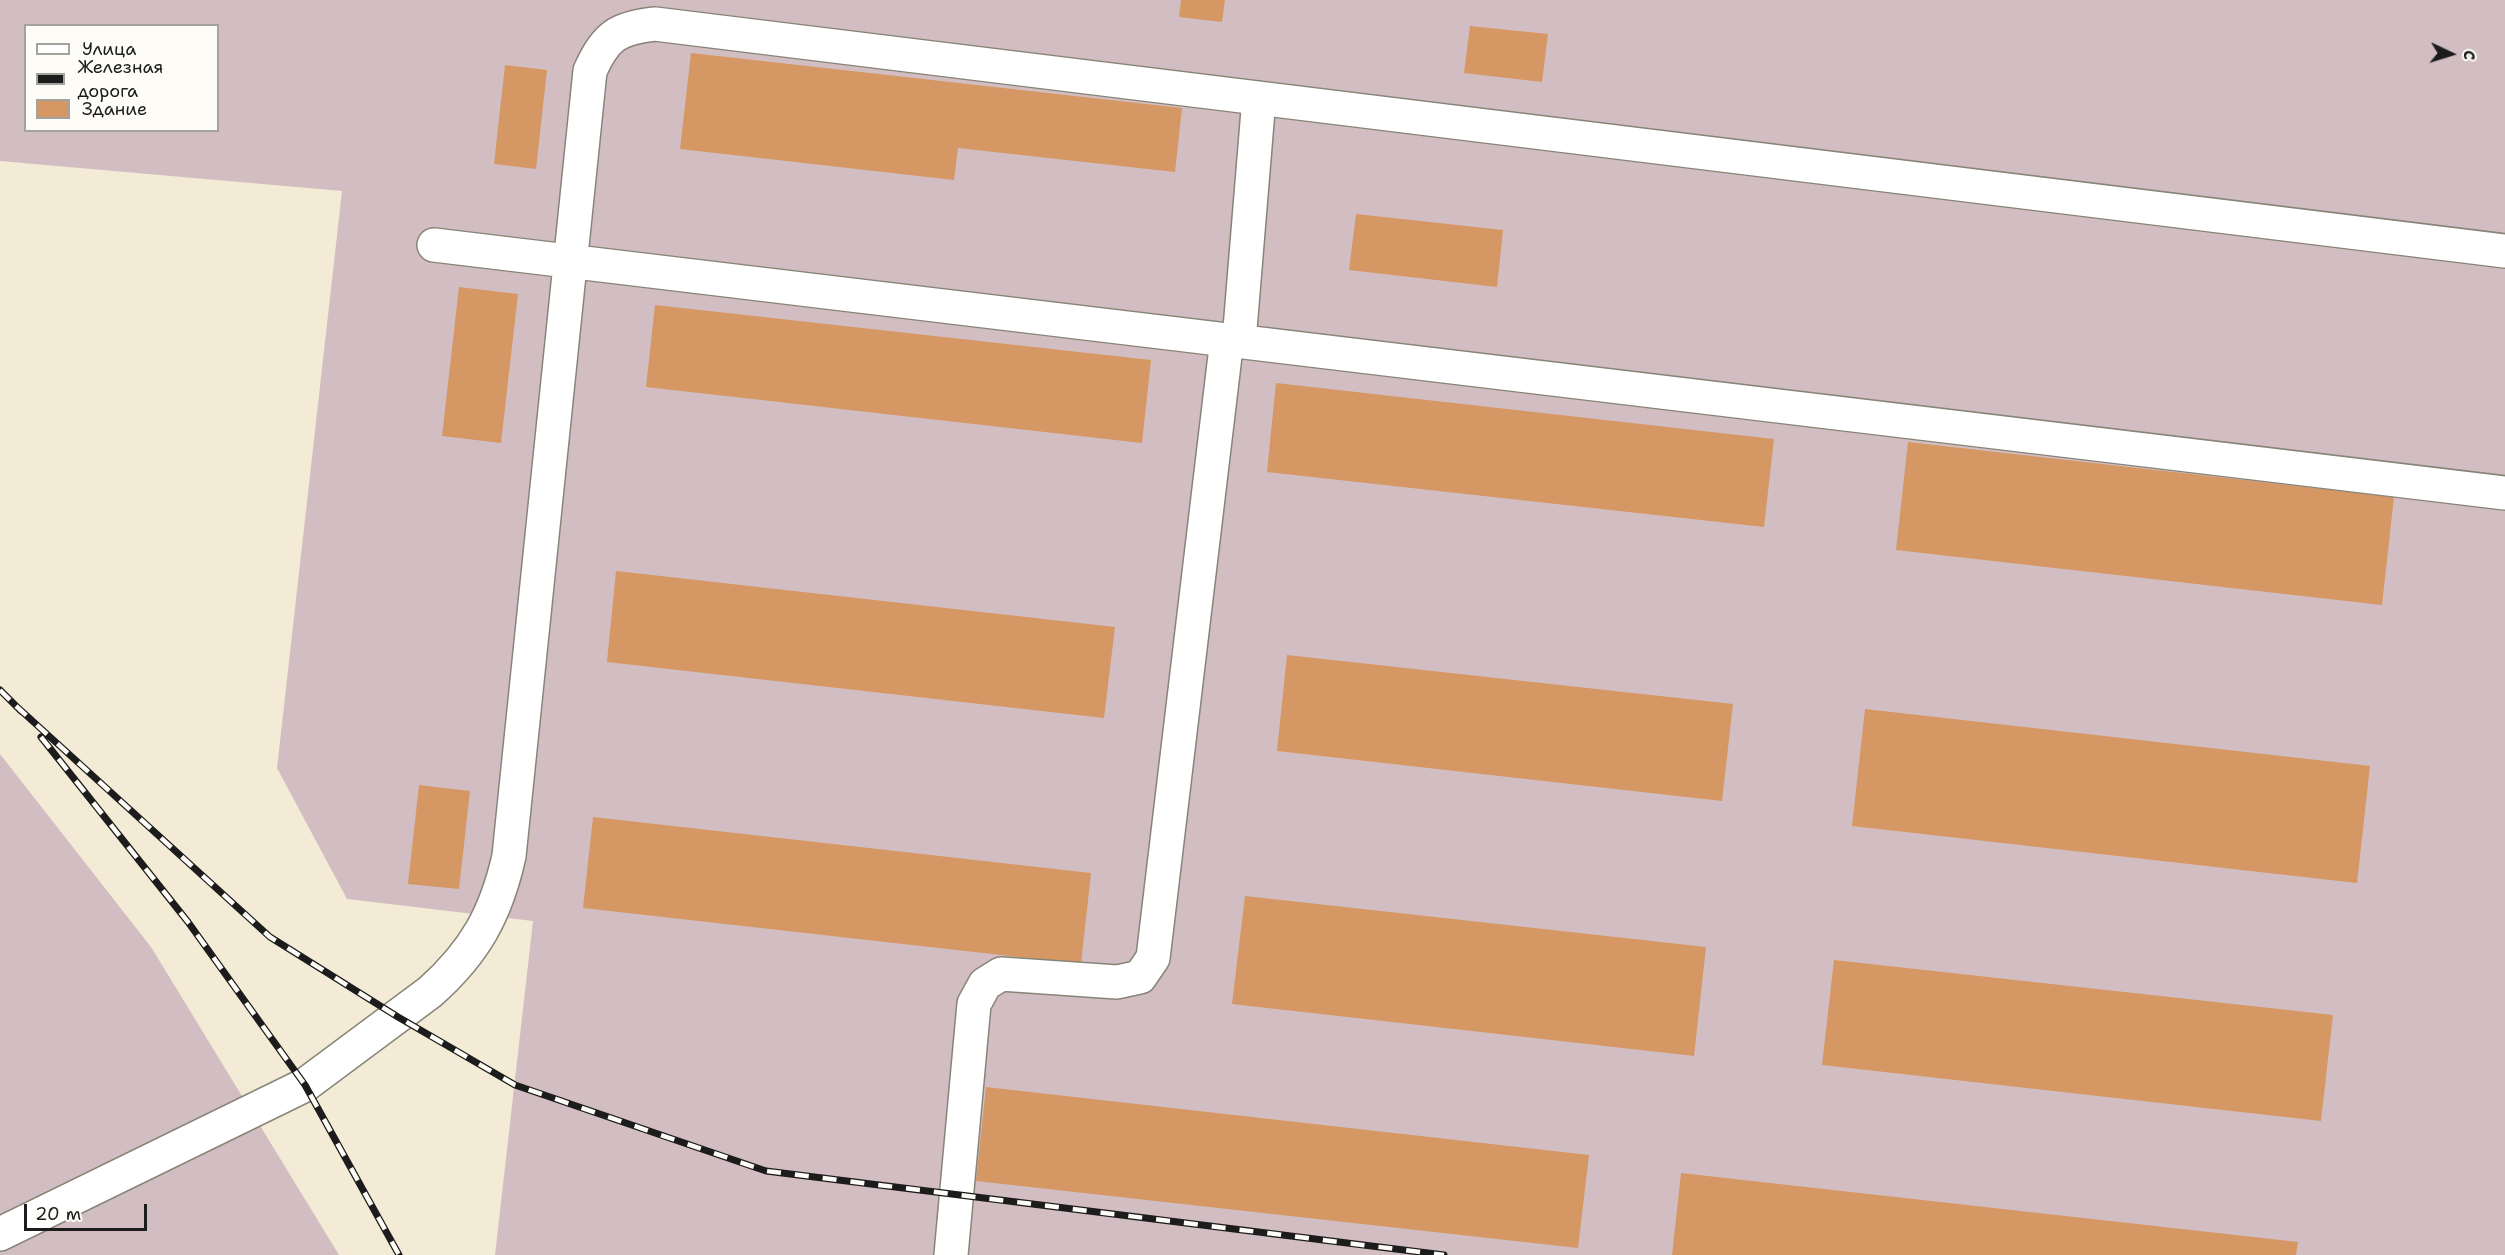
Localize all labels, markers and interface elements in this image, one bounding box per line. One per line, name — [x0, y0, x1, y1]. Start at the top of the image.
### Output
legend — [24, 24, 219, 132]
north arrow — [2421, 24, 2481, 84]
text: Улица — [82, 37, 136, 61]
text: С — [2459, 50, 2480, 61]
text: Железная дорога — [77, 55, 163, 103]
text: Здание — [82, 97, 147, 121]
scale bar — [27, 1192, 150, 1230]
text: 20 m — [35, 1202, 81, 1226]

